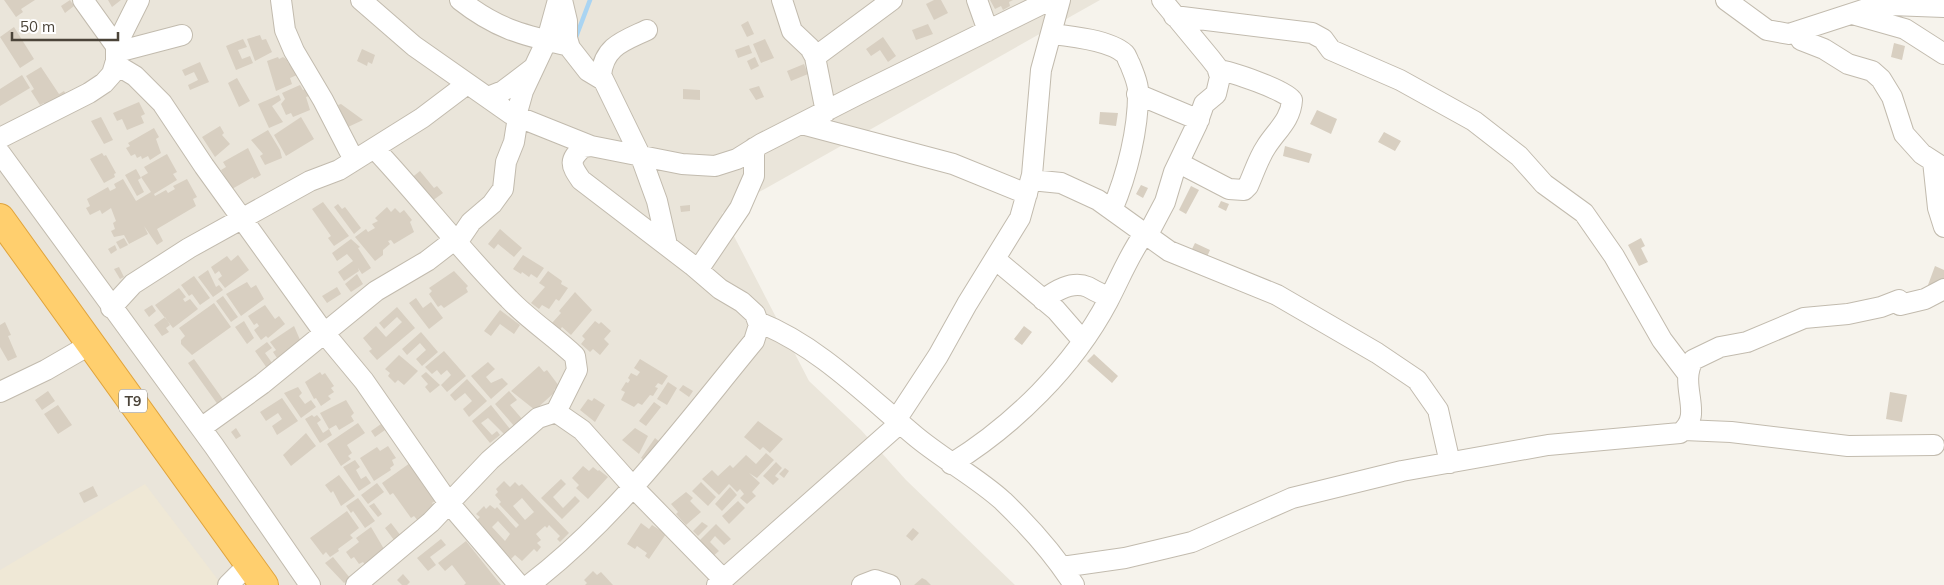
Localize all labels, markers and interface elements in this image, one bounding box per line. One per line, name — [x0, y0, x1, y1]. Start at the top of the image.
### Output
scale bar — [12, 10, 119, 42]
text: 50 m — [20, 17, 55, 36]
road number: T9 — [119, 390, 147, 412]

